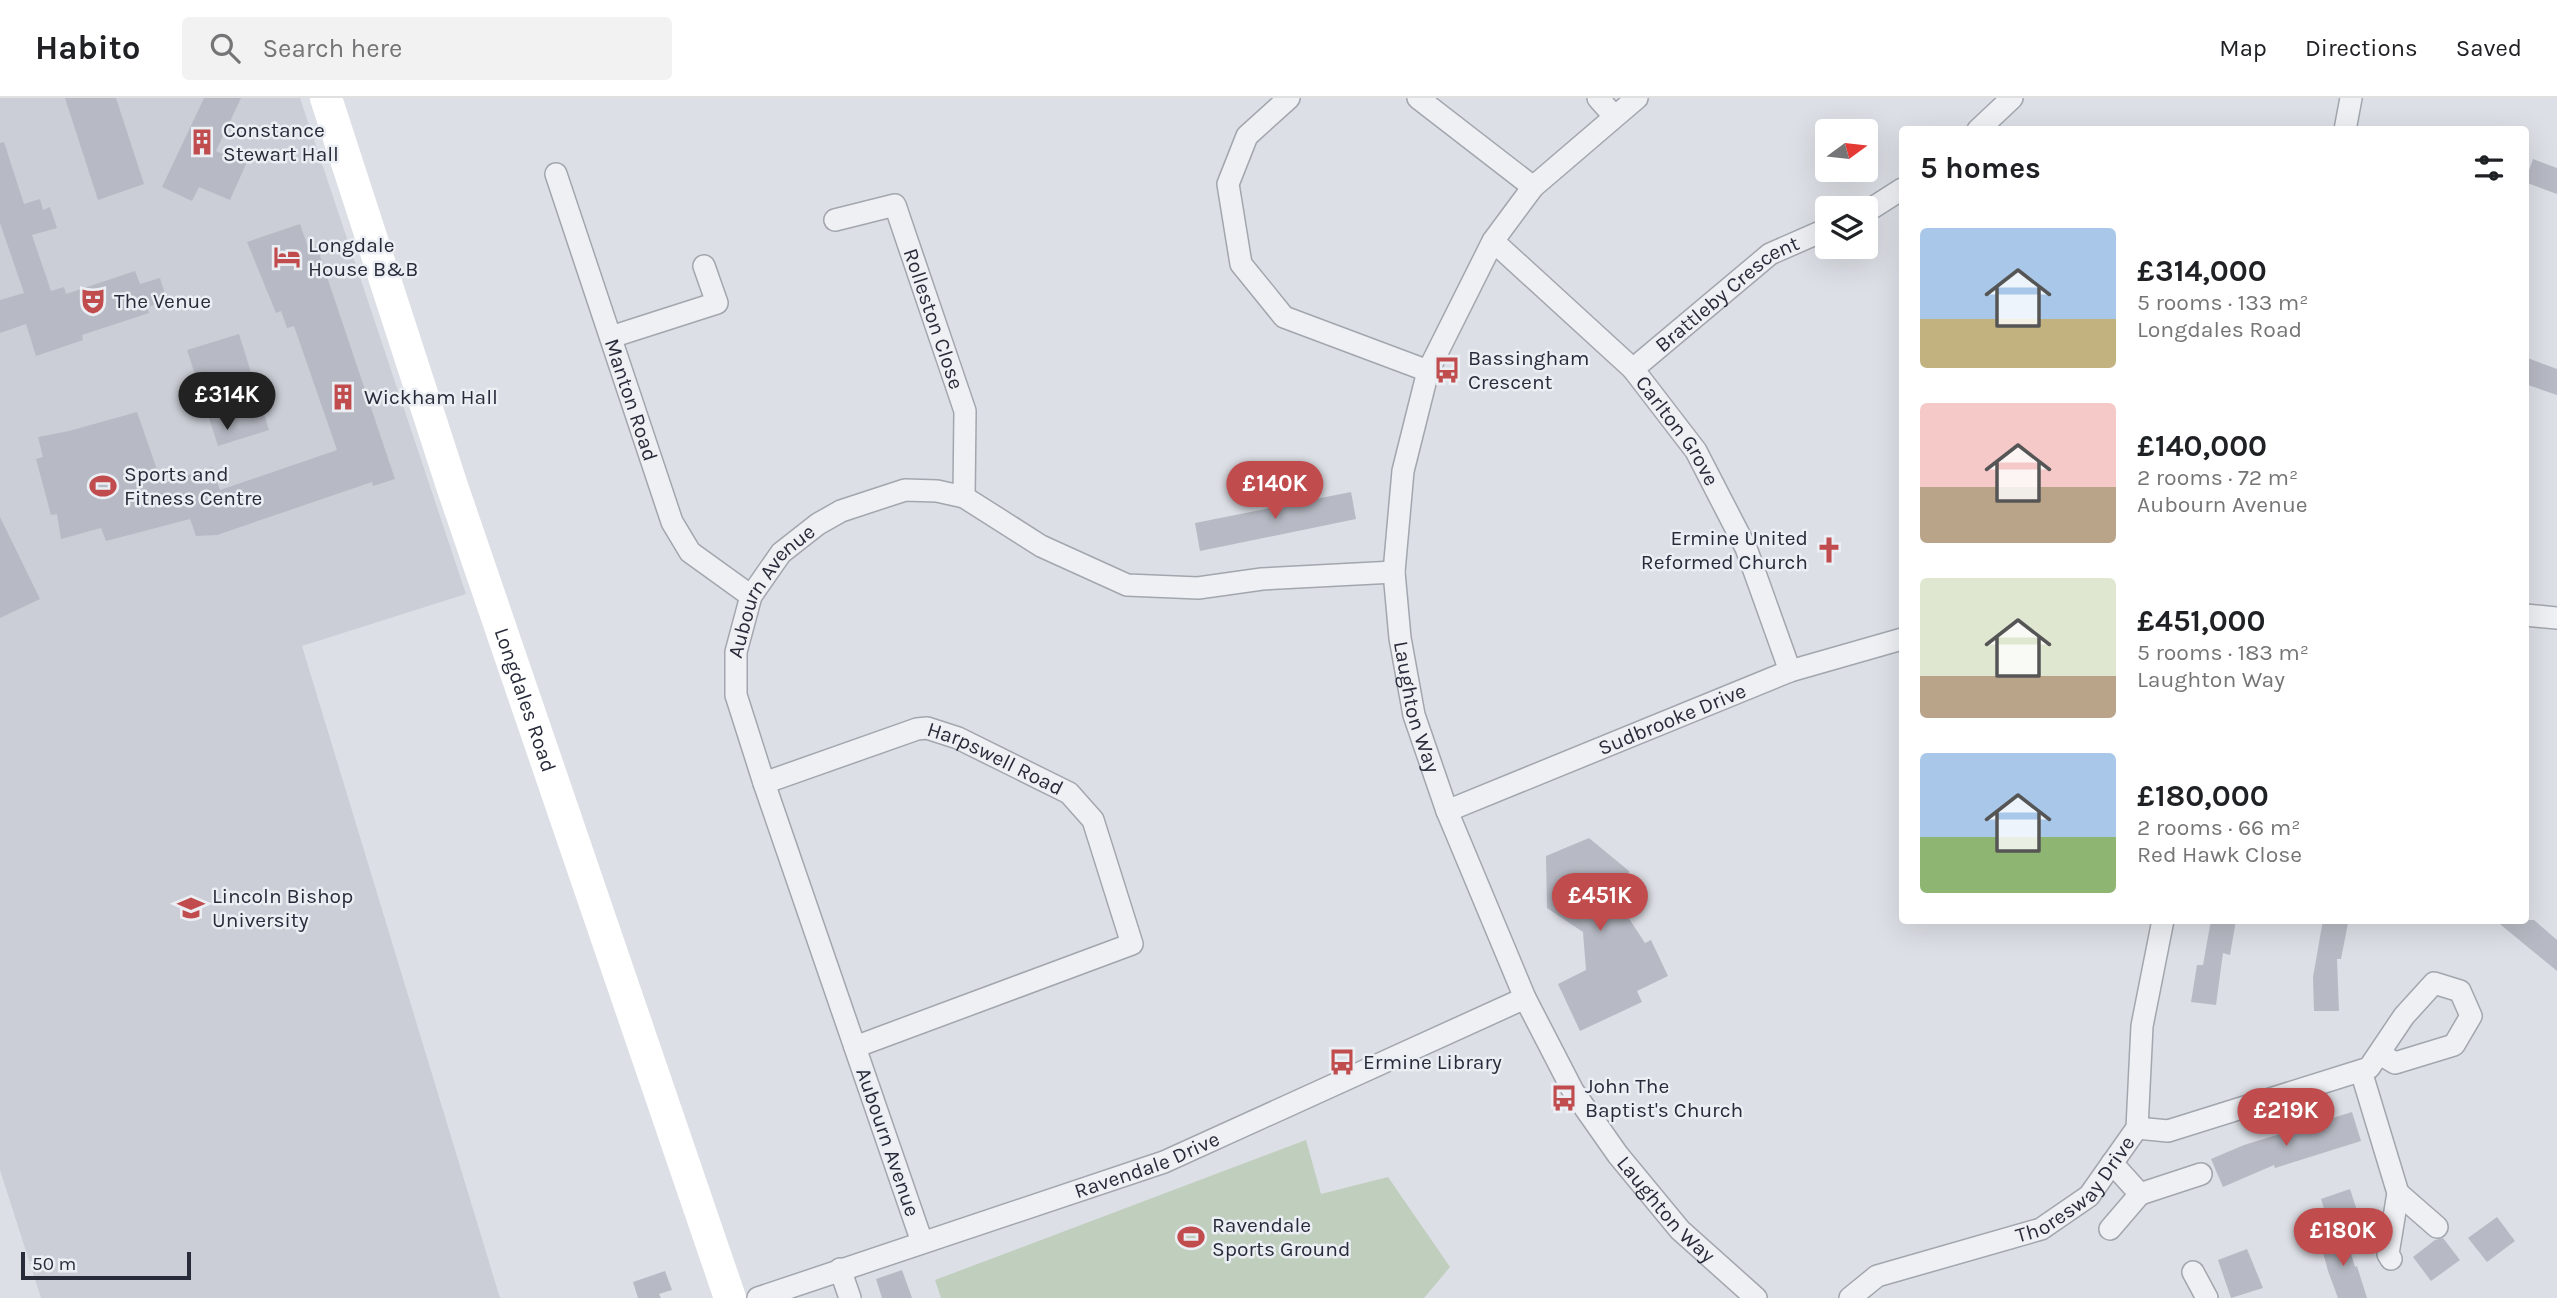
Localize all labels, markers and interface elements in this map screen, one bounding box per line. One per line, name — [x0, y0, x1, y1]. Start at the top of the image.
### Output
search box — [182, 17, 672, 80]
text: Habito — [35, 29, 140, 67]
icon: search — [206, 29, 244, 67]
text: Search here — [262, 33, 402, 64]
text: Map — [2219, 34, 2267, 62]
text: Directions — [2305, 34, 2418, 62]
text: Saved — [2456, 34, 2522, 62]
place label: Constance Stewart Hall — [223, 118, 339, 166]
north arrow — [1815, 119, 1878, 182]
map controls — [1815, 119, 1878, 259]
building icon: Constance Stewart Hall — [187, 127, 217, 157]
icon: filters — [2470, 149, 2508, 187]
text: 5 homes — [1920, 150, 2041, 186]
button: layers — [1815, 196, 1878, 259]
street label: Brattleby Crescent — [1650, 231, 1803, 357]
place label: Longdale House B&B — [308, 233, 418, 281]
hotel icon: Longdale House B&B — [272, 242, 302, 272]
street label: Rolleston Close — [899, 245, 969, 392]
text: £314,000 — [2137, 253, 2267, 289]
icon: home — [1976, 256, 2060, 340]
theatre icon: The Venue — [78, 286, 108, 316]
place label: The Venue — [114, 289, 211, 313]
text: 5 rooms · 133 m² — [2137, 289, 2309, 316]
text: Longdales Road — [2137, 316, 2302, 343]
street label: Manton Road — [600, 336, 663, 464]
place label: Bassingham Crescent — [1468, 346, 1589, 394]
bus stop icon: Bassingham Crescent — [1432, 355, 1462, 385]
street label: Carlton Grove — [1631, 371, 1724, 490]
pin: £314K — [178, 372, 276, 432]
text: £314K — [194, 381, 260, 408]
building icon: Wickham Hall — [328, 382, 358, 412]
place label: Wickham Hall — [364, 385, 498, 409]
text: £140,000 — [2137, 428, 2267, 464]
icon: home — [1976, 431, 2060, 515]
place label: Sports and Fitness Centre — [124, 462, 262, 510]
pin: £140K — [1226, 462, 1324, 521]
text: 2 rooms · 72 m² — [2137, 464, 2298, 491]
text: £140K — [1242, 470, 1308, 497]
sports icon: Sports and Fitness Centre — [88, 471, 118, 501]
text: Aubourn Avenue — [2137, 491, 2308, 518]
street label: Aubourn Avenue — [723, 519, 820, 661]
place label: Ermine United Reformed Church — [1641, 526, 1808, 574]
church icon: Ermine United Reformed Church — [1814, 535, 1844, 565]
text: £451,000 — [2137, 603, 2266, 639]
icon: home — [1976, 606, 2060, 690]
street label: Longdales Road — [489, 625, 561, 775]
street label: Laughton Way — [1389, 639, 1445, 776]
text: 5 rooms · 183 m² — [2137, 639, 2309, 666]
text: Laughton Way — [2137, 666, 2285, 693]
street label: Sudbrooke Drive — [1594, 678, 1749, 760]
street label: Harpswell Road — [924, 717, 1067, 800]
text: £180,000 — [2137, 778, 2269, 814]
icon: home — [1976, 781, 2060, 865]
text: 2 rooms · 66 m² — [2137, 814, 2300, 841]
text: Red Hawk Close — [2137, 841, 2302, 868]
pin: £451K — [1551, 874, 1649, 933]
text: £451K — [1568, 882, 1632, 909]
place label: Lincoln Bishop University — [212, 884, 353, 932]
school or university icon: Lincoln Bishop University — [176, 893, 206, 923]
bus stop icon: Ermine Library — [1327, 1047, 1357, 1077]
place label: Ermine Library — [1363, 1050, 1502, 1074]
street label: Aubourn Avenue — [851, 1064, 925, 1220]
place label: John The Baptist's Church — [1585, 1074, 1743, 1122]
bus stop icon: John The Baptist's Church — [1549, 1083, 1579, 1113]
pin: £219K — [2237, 1088, 2335, 1148]
text: £219K — [2253, 1097, 2319, 1124]
street label: Ravendale Drive — [1071, 1126, 1223, 1203]
street label: Thoresway Drive — [2013, 1131, 2140, 1248]
street label: Laughton Way — [1612, 1151, 1720, 1268]
pin: £180K — [2294, 1208, 2392, 1268]
place label: Ravendale Sports Ground — [1212, 1213, 1350, 1261]
text: £180K — [2310, 1217, 2376, 1244]
sports icon: Ravendale Sports Ground — [1176, 1222, 1206, 1252]
scale bar — [21, 1249, 191, 1281]
text: 50 m — [32, 1253, 76, 1275]

